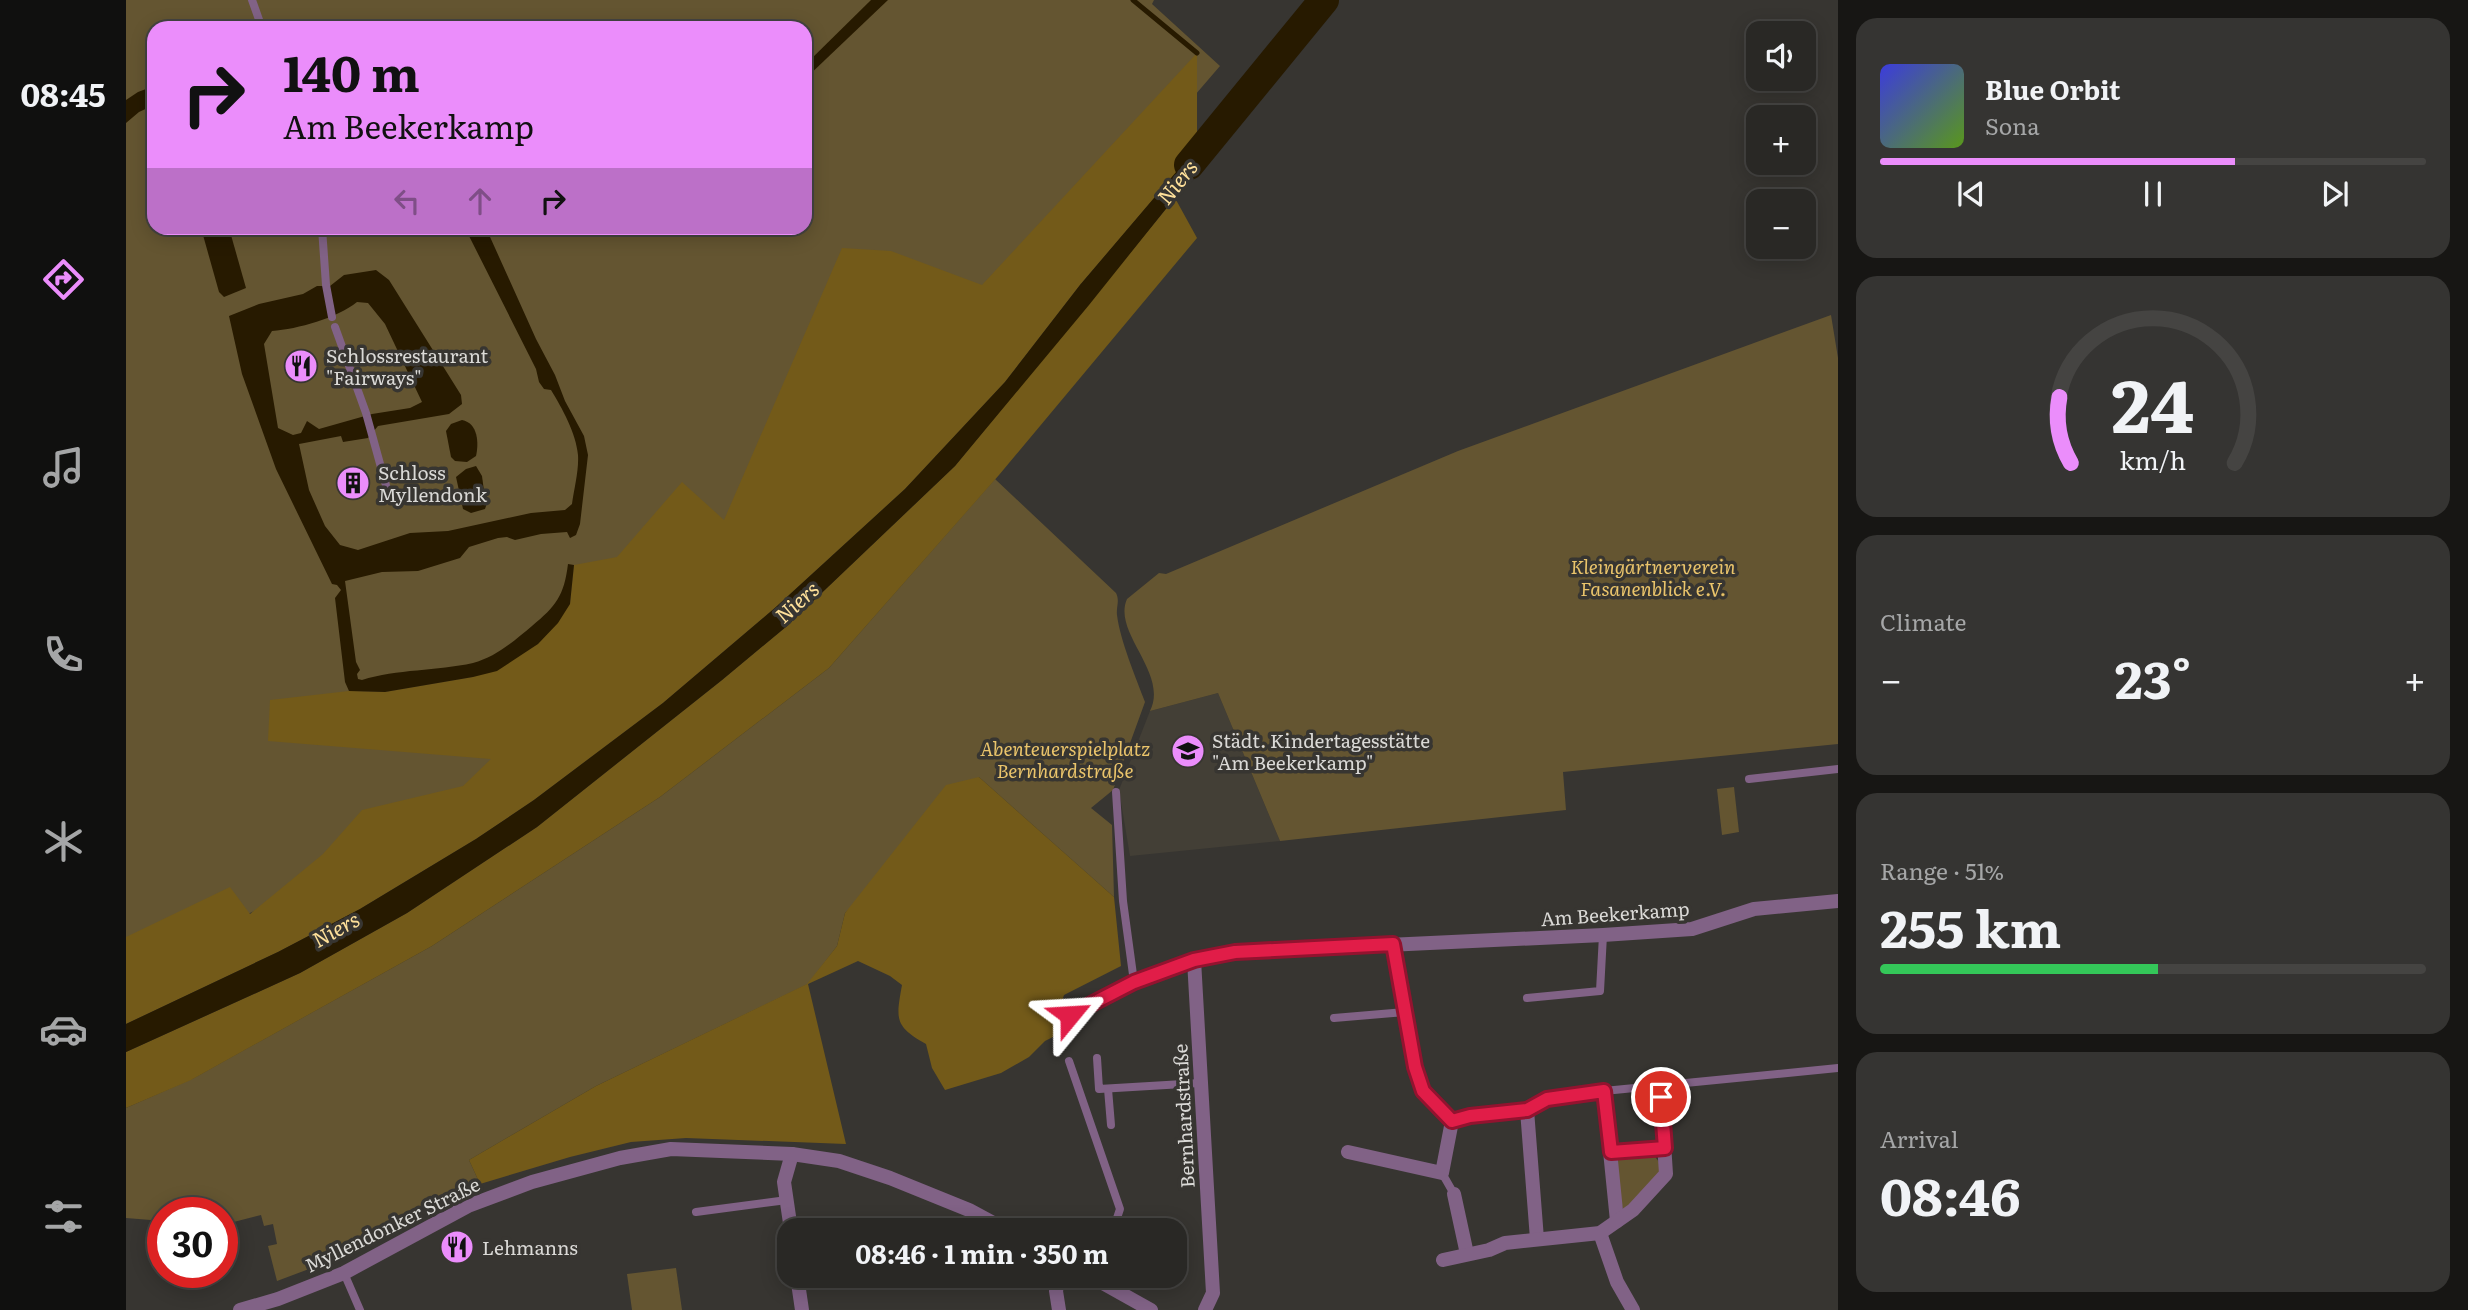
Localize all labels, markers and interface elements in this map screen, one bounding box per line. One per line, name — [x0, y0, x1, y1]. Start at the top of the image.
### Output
map controls — [1746, 21, 1816, 259]
button: sound — [1746, 21, 1816, 91]
text: 140 m — [283, 34, 420, 107]
icon: right — [168, 49, 259, 140]
text: 08:45 — [20, 69, 106, 117]
text: Blue Orbit — [1985, 69, 2120, 108]
text: Am Beekerkamp — [283, 101, 534, 149]
button: + — [1746, 105, 1816, 175]
text: Sona — [1985, 108, 2040, 142]
water label: Niers — [1148, 152, 1204, 210]
icon: previous — [1952, 175, 1990, 213]
icon: pause — [2134, 175, 2172, 213]
icon: next — [2316, 175, 2354, 213]
icon: left — [388, 182, 426, 220]
icon: ahead — [461, 182, 499, 220]
icon: right — [534, 182, 572, 220]
button: − — [1746, 189, 1816, 259]
icon: directions — [39, 255, 88, 304]
place label: Schlossrestaurant "Fairways" — [326, 341, 489, 391]
restaurant icon: Schlossrestaurant "Fairways" — [282, 347, 320, 385]
text: 24 — [2112, 347, 2195, 455]
text: km/h — [2120, 440, 2186, 477]
icon: music — [39, 443, 88, 492]
place label: Schloss Myllendonk — [378, 458, 488, 508]
building icon: Schloss Myllendonk — [334, 464, 372, 502]
park label: Kleingärtnerverein Fasanenblick e.V. — [1570, 552, 1736, 602]
water label: Niers — [767, 573, 825, 629]
text: Climate — [1880, 604, 1966, 638]
icon: phone — [39, 630, 88, 679]
text: 23° — [2115, 638, 2191, 715]
text: − — [1880, 649, 1902, 706]
text: + — [2404, 649, 2426, 706]
place label: Städt. Kindertagesstätte "Am Beekerkamp" — [1212, 726, 1430, 776]
school or university icon: Städt. Kindertagesstätte "Am Beekerkamp" — [1169, 732, 1207, 770]
park label: Abenteuerspielplatz Bernhardstraße — [980, 734, 1150, 784]
icon: climate — [39, 817, 88, 866]
text: Range · 51% — [1880, 853, 2004, 887]
text: 255 km — [1880, 887, 2061, 964]
street label: Am Beekerkamp — [1540, 894, 1690, 932]
water label: Niers — [306, 902, 364, 954]
position arrow — [1033, 978, 1107, 1052]
icon: car — [39, 1005, 88, 1054]
street label: Bernhardstraße — [1165, 1043, 1201, 1189]
pin — [1631, 1067, 1691, 1127]
icon: arrive — [1642, 1078, 1680, 1116]
text: Arrival — [1880, 1121, 1959, 1155]
text: 08:46 — [1880, 1155, 2021, 1232]
street label: Myllendonker Straße — [300, 1169, 484, 1279]
icon: filters — [39, 1192, 88, 1241]
speed limit sign: 30 — [147, 1197, 238, 1288]
restaurant icon: Lehmanns — [438, 1228, 476, 1266]
place label: Lehmanns — [482, 1233, 578, 1261]
text: 08:46 · 1 min · 350 m — [855, 1233, 1109, 1272]

